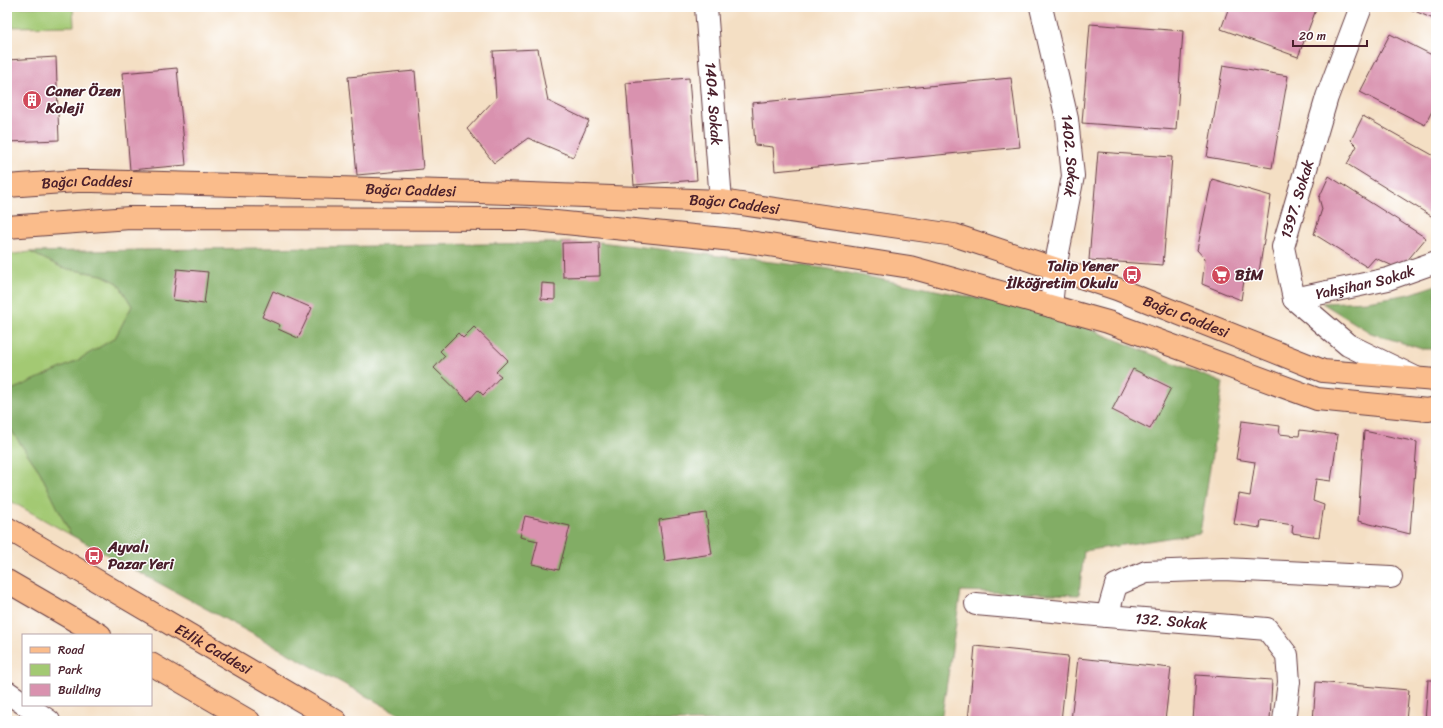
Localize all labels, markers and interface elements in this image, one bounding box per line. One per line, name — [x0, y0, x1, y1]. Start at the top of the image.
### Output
scale bar — [1293, 22, 1367, 48]
text: 20 m — [1299, 25, 1326, 47]
street label: 1404. Sokak — [697, 61, 730, 146]
place label: Caner Özen Koleji — [45, 78, 122, 121]
building icon: Caner Özen Koleji — [21, 89, 43, 111]
street label: 1402. Sokak — [1053, 112, 1086, 199]
street label: 1397. Sokak — [1273, 156, 1321, 242]
street label: Bağcı Caddesi — [41, 168, 133, 197]
street label: Bağcı Caddesi — [365, 176, 457, 204]
street label: Bağcı Caddesi — [689, 187, 782, 222]
place label: Talip Yener İlköğretim Okulu — [1006, 253, 1120, 296]
street label: Yahşihan Sokak — [1313, 258, 1418, 307]
place label: BİM — [1235, 262, 1263, 288]
bus stop icon: Talip Yener İlköğretim Okulu — [1121, 264, 1143, 286]
supermarket icon: BİM — [1210, 264, 1232, 286]
street label: Bağcı Caddesi — [1139, 288, 1234, 346]
place label: Ayvalı Pazar Yeri — [107, 534, 174, 577]
bus stop icon: Ayvalı Pazar Yeri — [83, 545, 105, 567]
street label: 132. Sokak — [1134, 605, 1208, 637]
street label: Etlik Caddesi — [170, 616, 257, 682]
legend — [22, 634, 152, 706]
text: Road — [58, 639, 85, 661]
text: Park — [58, 659, 83, 681]
text: Building — [58, 679, 101, 701]

